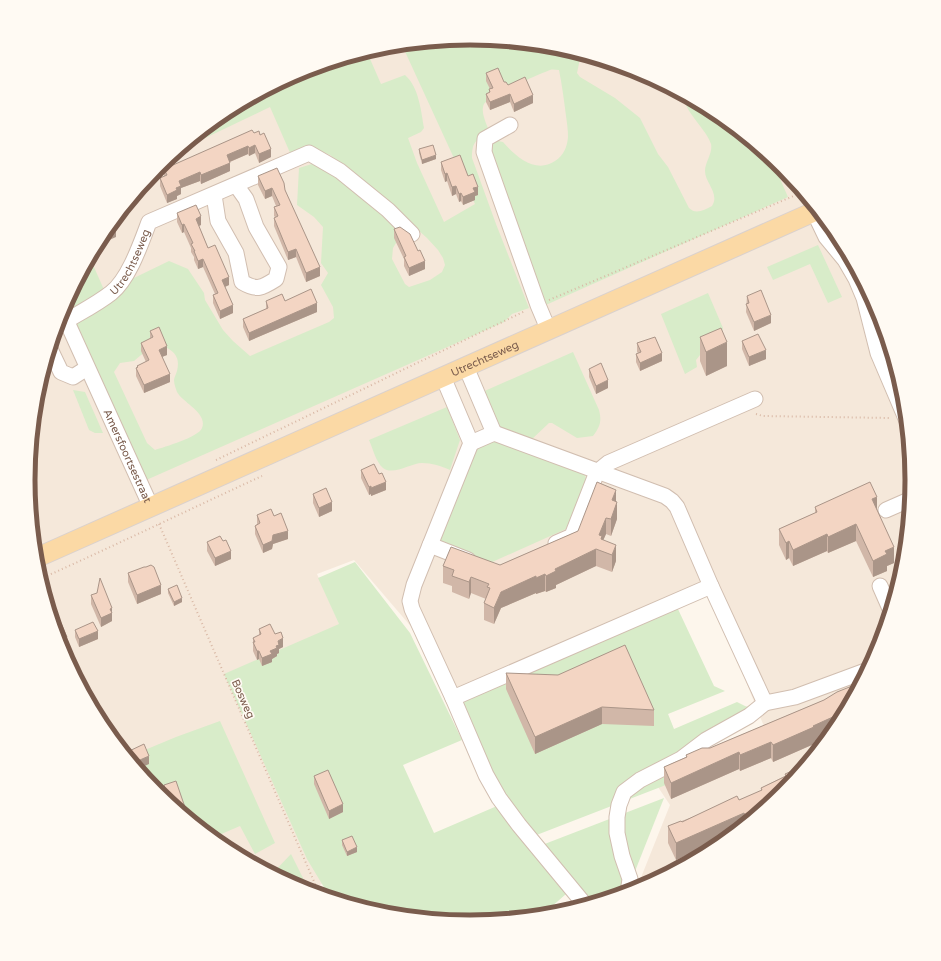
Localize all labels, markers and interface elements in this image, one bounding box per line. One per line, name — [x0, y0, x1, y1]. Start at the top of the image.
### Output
street label: Utrechtseweg — [107, 227, 152, 297]
street label: Utrechtseweg — [449, 338, 520, 379]
street label: Amersfoortsestraat — [101, 407, 155, 505]
street label: Bosweg — [229, 677, 257, 721]

